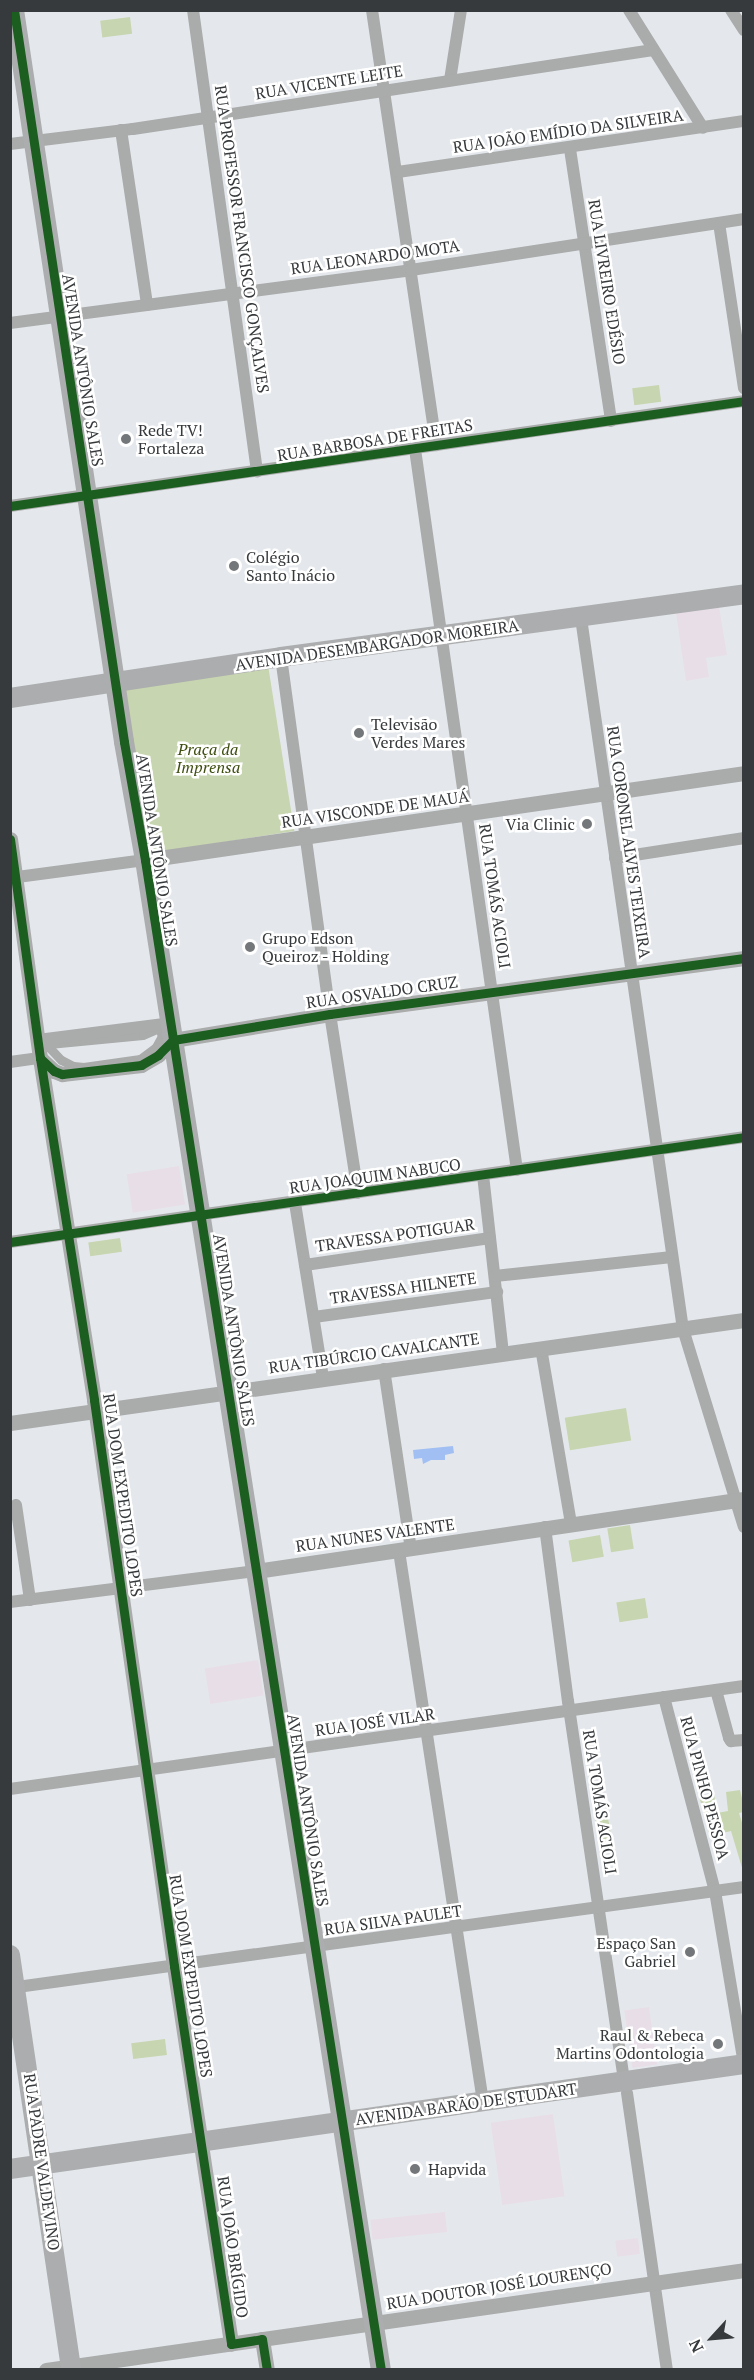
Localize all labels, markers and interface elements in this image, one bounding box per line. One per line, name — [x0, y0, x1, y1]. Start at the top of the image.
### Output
street label: RUA VICENTE LEITE — [254, 61, 404, 103]
street label: RUA PROFESSOR FRANCISCO GONÇALVES — [211, 84, 273, 394]
street label: RUA JOÃO EMÍDIO DA SILVEIRA — [451, 105, 685, 157]
street label: RUA LIVREIRO EDÉSIO — [584, 198, 630, 366]
street label: RUA LEONARDO MOTA — [289, 236, 461, 278]
street label: AVENIDA ANTÔNIO SALES — [58, 272, 108, 468]
street label: RUA BARBOSA DE FREITAS — [276, 415, 474, 465]
place label: Rede TV! Fortaleza — [138, 420, 204, 458]
marker: Rede TV! Fortaleza — [119, 432, 133, 446]
place label: Colégio Santo Inácio — [246, 547, 335, 585]
marker: Colégio Santo Inácio — [227, 559, 241, 573]
street label: AVENIDA DESEMBARGADOR MOREIRA — [234, 616, 520, 674]
place label: Televisão Verdes Mares — [371, 714, 465, 752]
street label: RUA CORONEL ALVES TEIXEIRA — [603, 724, 655, 960]
marker: Televisão Verdes Mares — [352, 726, 366, 740]
park label: Praça da Imprensa — [176, 739, 240, 777]
street label: AVENIDA ANTÔNIO SALES — [132, 752, 182, 948]
street label: RUA VISCONDE DE MAUÁ — [280, 786, 470, 832]
place label: Via Clinic — [506, 814, 575, 834]
marker: Via Clinic — [580, 817, 594, 831]
street label: RUA TOMÁS ACIOLI — [475, 822, 515, 970]
place label: Grupo Edson Queiroz - Holding — [262, 928, 390, 966]
marker: Grupo Edson Queiroz - Holding — [243, 940, 257, 954]
street label: RUA OSVALDO CRUZ — [305, 972, 459, 1012]
street label: RUA JOAQUIM NABUCO — [288, 1154, 462, 1198]
street label: TRAVESSA POTIGUAR — [314, 1214, 476, 1256]
street label: AVENIDA ANTÔNIO SALES — [209, 1232, 259, 1428]
street label: TRAVESSA HILNETE — [328, 1268, 478, 1308]
street label: RUA TIBÚRCIO CAVALCANTE — [267, 1329, 481, 1377]
street label: RUA DOM EXPEDITO LOPES — [99, 1392, 147, 1598]
street label: RUA NUNES VALENTE — [294, 1514, 456, 1556]
street label: RUA JOSÉ VILAR — [314, 1704, 436, 1740]
street label: AVENIDA ANTÔNIO SALES — [283, 1712, 333, 1908]
street label: RUA PINHO PESSOA — [677, 1714, 733, 1862]
street label: RUA TOMÁS ACIOLI — [579, 1728, 621, 1876]
street label: RUA DOM EXPEDITO LOPES — [165, 1873, 217, 2079]
street label: RUA SILVA PAULET — [323, 1901, 463, 1939]
place label: Espaço San Gabriel — [597, 1933, 676, 1971]
marker: Espaço San Gabriel — [681, 1943, 699, 1961]
place label: Raul & Rebeca Martins Odontologia — [556, 2025, 704, 2063]
marker: Raul & Rebeca Martins Odontologia — [709, 2035, 727, 2053]
street label: RUA PADRE VALDEVINO — [20, 2072, 64, 2252]
street label: AVENIDA BARÃO DE STUDART — [354, 2079, 578, 2129]
place label: Hapvida — [428, 2159, 486, 2179]
marker: Hapvida — [406, 2160, 424, 2178]
street label: RUA JOÃO BRÍGIDO — [214, 2175, 252, 2319]
street label: RUA DOUTOR JOSÉ LOURENÇO — [385, 2259, 613, 2313]
north arrow — [682, 2308, 742, 2368]
text: N — [683, 2336, 708, 2356]

